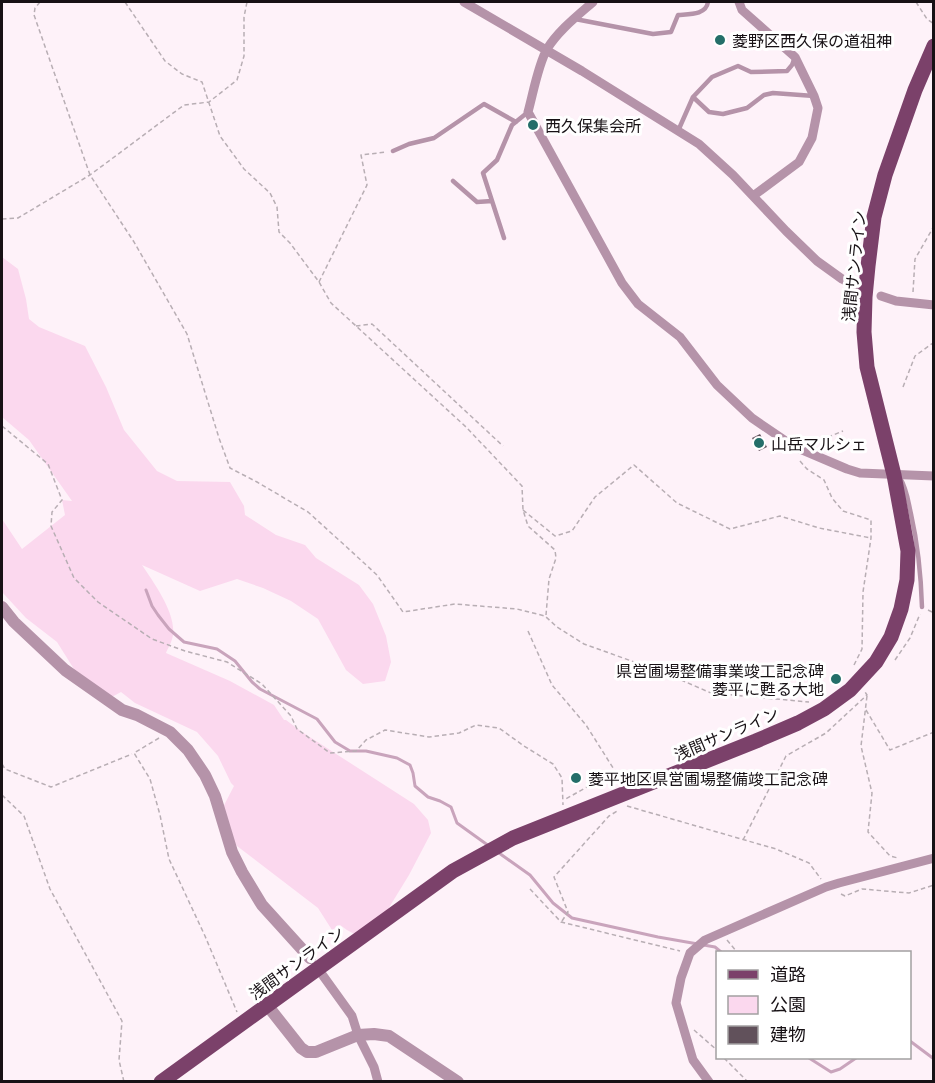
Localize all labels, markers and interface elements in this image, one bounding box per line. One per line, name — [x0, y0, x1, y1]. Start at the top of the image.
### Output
place label: 菱野区西久保の道祖神 — [732, 28, 892, 52]
marker: 菱野区西久保の道祖神 — [713, 33, 727, 47]
place label: 西久保集会所 — [545, 113, 641, 137]
marker: 西久保集会所 — [526, 118, 540, 132]
street label: 浅間サンライン — [835, 209, 871, 323]
place label: 山岳マルシェ — [771, 431, 867, 455]
marker: 山岳マルシェ — [752, 436, 766, 450]
place label: 県営圃場整備事業竣工記念碑 菱平に甦る大地 — [616, 658, 824, 700]
marker: 県営圃場整備事業竣工記念碑 菱平に甦る大地 — [829, 672, 843, 686]
street label: 浅間サンライン — [670, 700, 782, 766]
place label: 菱平地区県営圃場整備竣工記念碑 — [588, 766, 828, 790]
marker: 菱平地区県営圃場整備竣工記念碑 — [569, 771, 583, 785]
street label: 浅間サンライン — [244, 919, 348, 1005]
legend — [716, 951, 911, 1059]
text: 道路 — [770, 960, 806, 987]
text: 公園 — [770, 990, 806, 1017]
text: 建物 — [770, 1020, 806, 1047]

